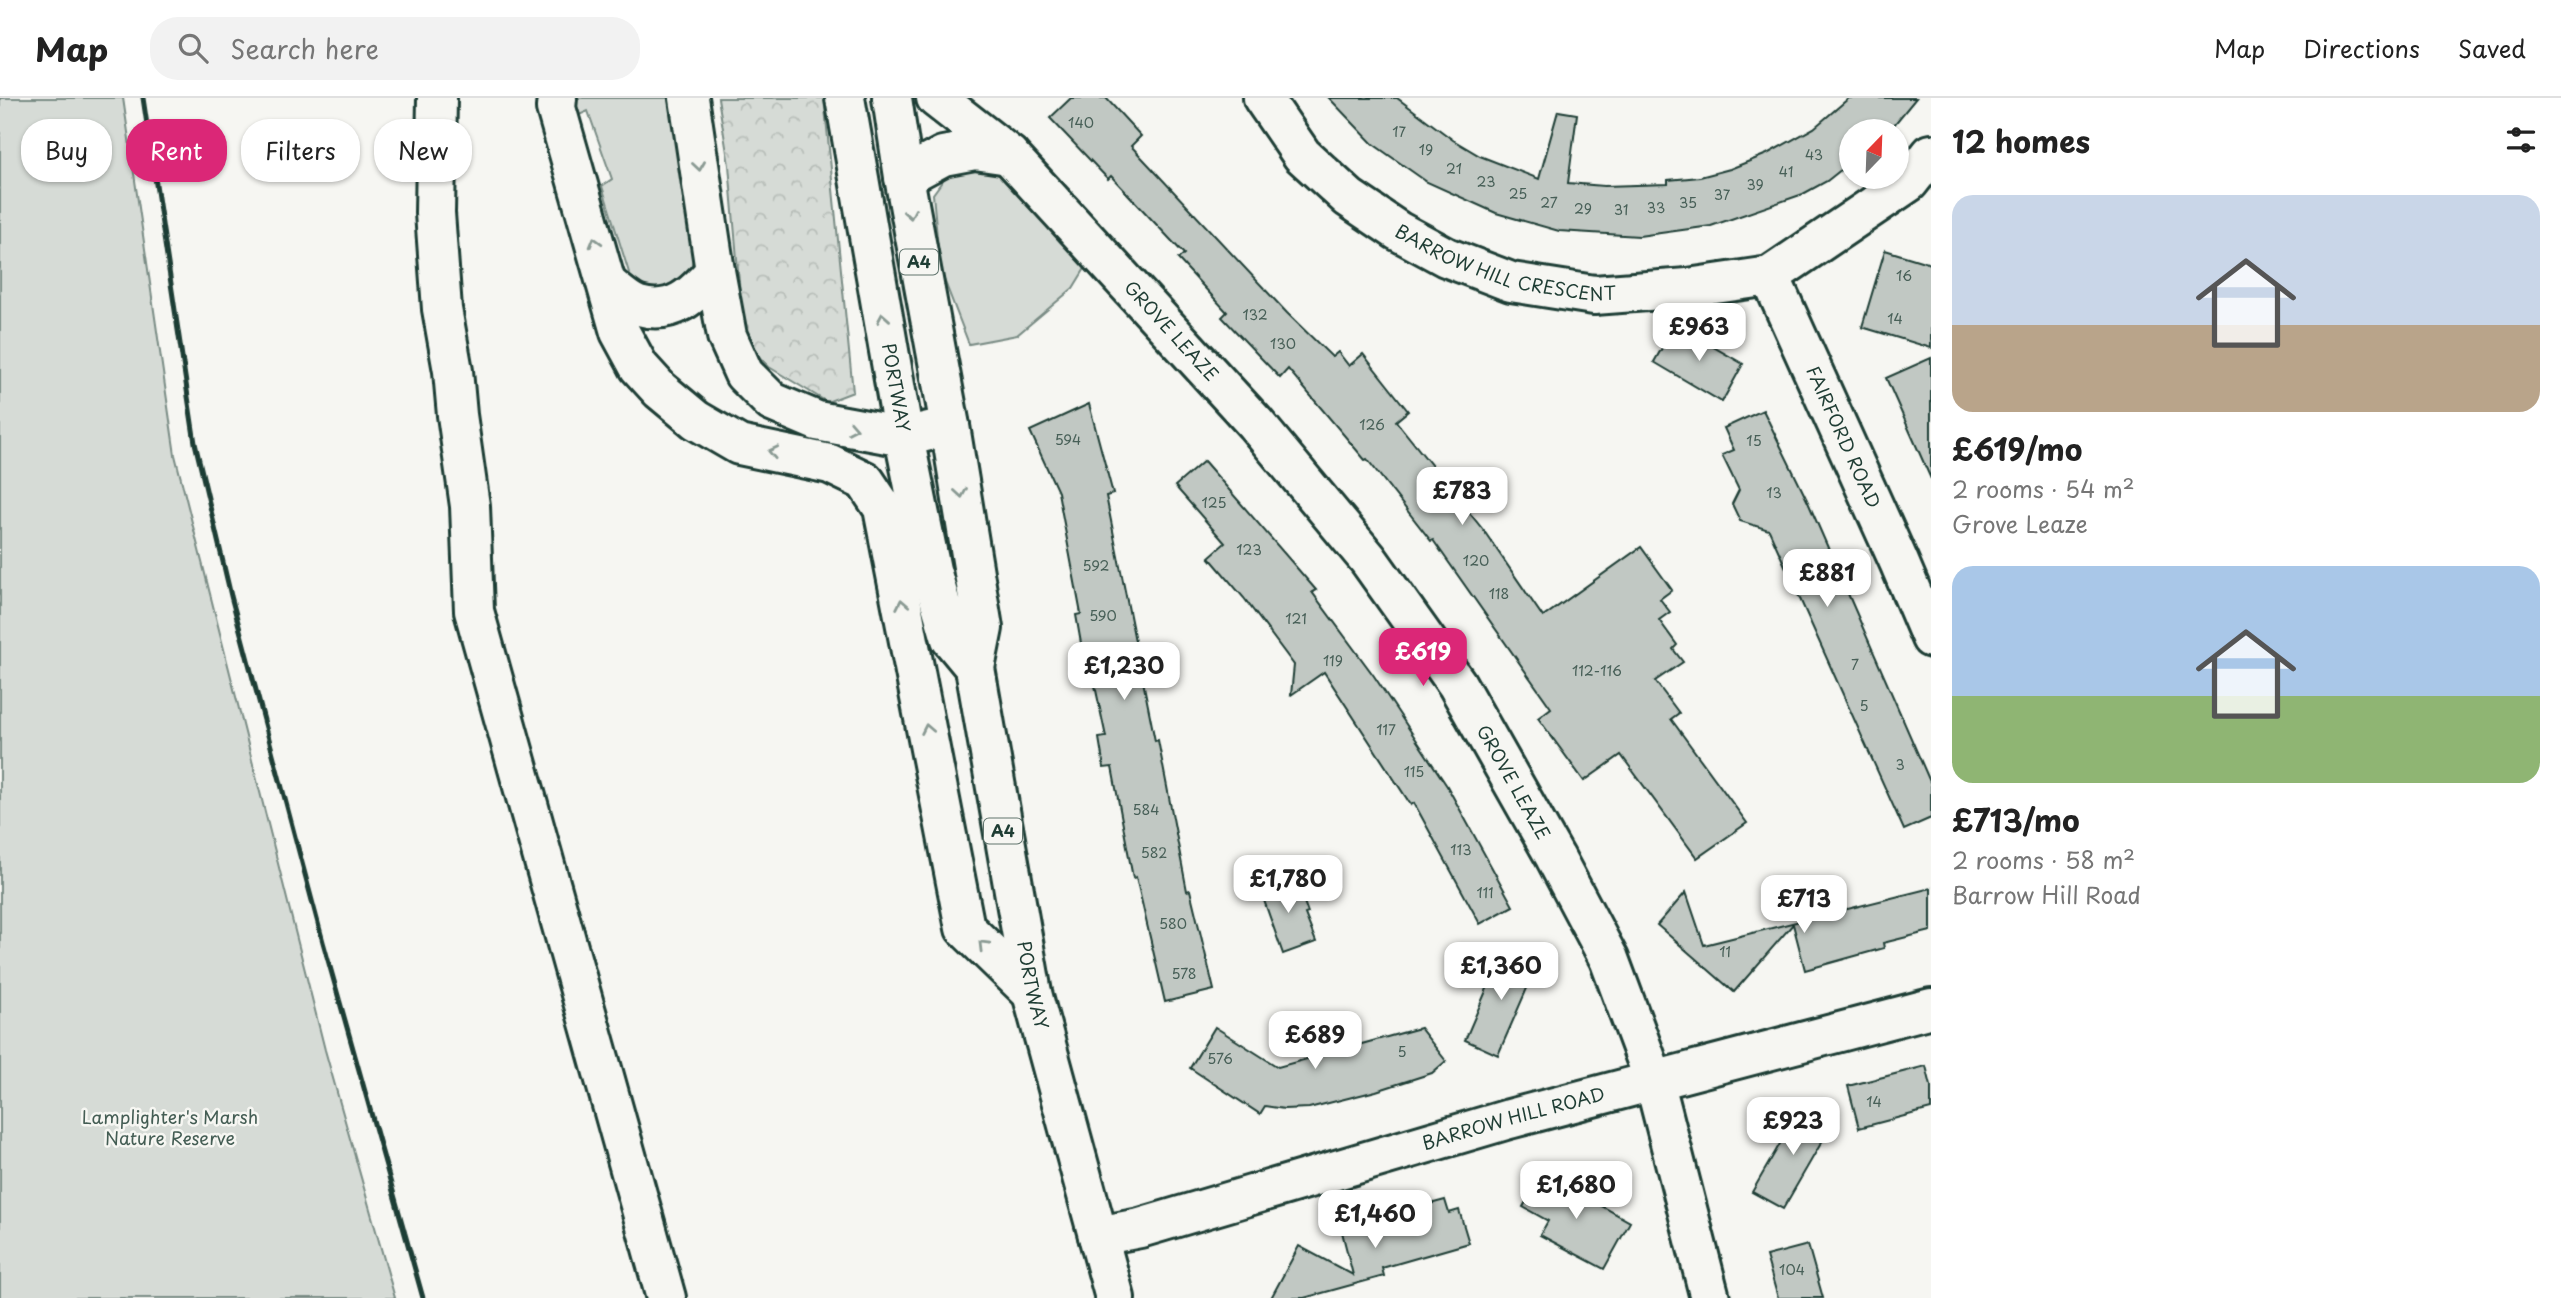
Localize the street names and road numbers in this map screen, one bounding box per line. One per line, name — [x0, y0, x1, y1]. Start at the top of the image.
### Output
street label: BARROW HILL CRESCENT — [1391, 217, 1618, 307]
road number: A4 — [900, 250, 938, 274]
street label: GROVE LEAZE — [1119, 274, 1225, 387]
street label: PORTWAY — [876, 341, 918, 435]
street label: FAIRFORD ROAD — [1800, 361, 1888, 512]
street label: GROVE LEAZE — [1471, 719, 1558, 844]
road number: A4 — [984, 818, 1022, 844]
street label: PORTWAY — [1011, 938, 1056, 1033]
street label: BARROW HILL ROAD — [1418, 1079, 1608, 1156]

